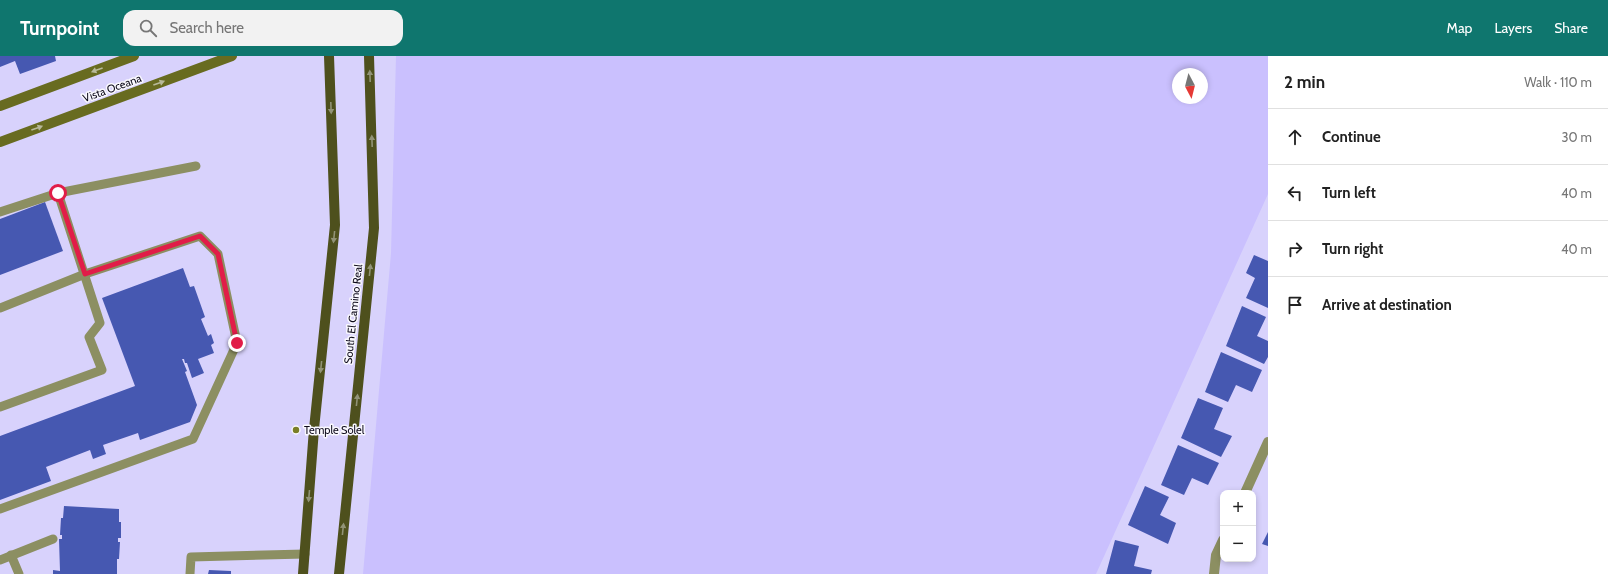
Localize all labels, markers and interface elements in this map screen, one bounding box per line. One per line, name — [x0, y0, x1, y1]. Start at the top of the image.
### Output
search box — [123, 10, 403, 46]
text: Turnpoint — [20, 17, 99, 40]
icon: search — [137, 17, 159, 39]
text: Search here — [169, 19, 244, 37]
text: Map — [1447, 19, 1472, 37]
text: Layers — [1494, 19, 1532, 37]
text: Share — [1554, 19, 1588, 37]
one-way arrow — [91, 67, 103, 73]
north arrow — [1172, 68, 1208, 104]
one-way arrow — [366, 70, 373, 82]
street label: Vista Oceana — [81, 71, 144, 105]
text: 2 min — [1284, 72, 1325, 92]
text: Walk · 110 m — [1524, 74, 1592, 90]
one-way arrow — [153, 80, 165, 86]
one-way arrow — [328, 102, 334, 115]
one-way arrow — [31, 125, 43, 131]
icon: ahead — [1284, 126, 1306, 148]
text: Continue — [1322, 128, 1381, 146]
text: 30 m — [1562, 129, 1592, 145]
one-way arrow — [368, 135, 375, 147]
icon: left — [1284, 182, 1306, 204]
route start — [49, 184, 67, 202]
text: Turn left — [1322, 184, 1376, 202]
text: 40 m — [1561, 185, 1592, 201]
one-way arrow — [330, 231, 337, 243]
icon: right — [1284, 238, 1306, 260]
text: Turn right — [1322, 240, 1383, 258]
text: 40 m — [1561, 241, 1592, 257]
street label: South El Camino Real — [341, 263, 365, 365]
one-way arrow — [366, 264, 373, 276]
icon: arrive — [1284, 294, 1306, 316]
text: Arrive at destination — [1322, 296, 1452, 314]
route end — [228, 334, 246, 352]
one-way arrow — [317, 361, 324, 373]
one-way arrow — [353, 394, 360, 406]
place label: Temple Solel — [304, 423, 365, 437]
marker: Temple Solel — [291, 425, 301, 435]
one-way arrow — [306, 490, 313, 502]
map controls — [1220, 490, 1256, 562]
button: + — [1220, 490, 1256, 526]
one-way arrow — [340, 523, 346, 535]
button: − — [1220, 526, 1256, 562]

